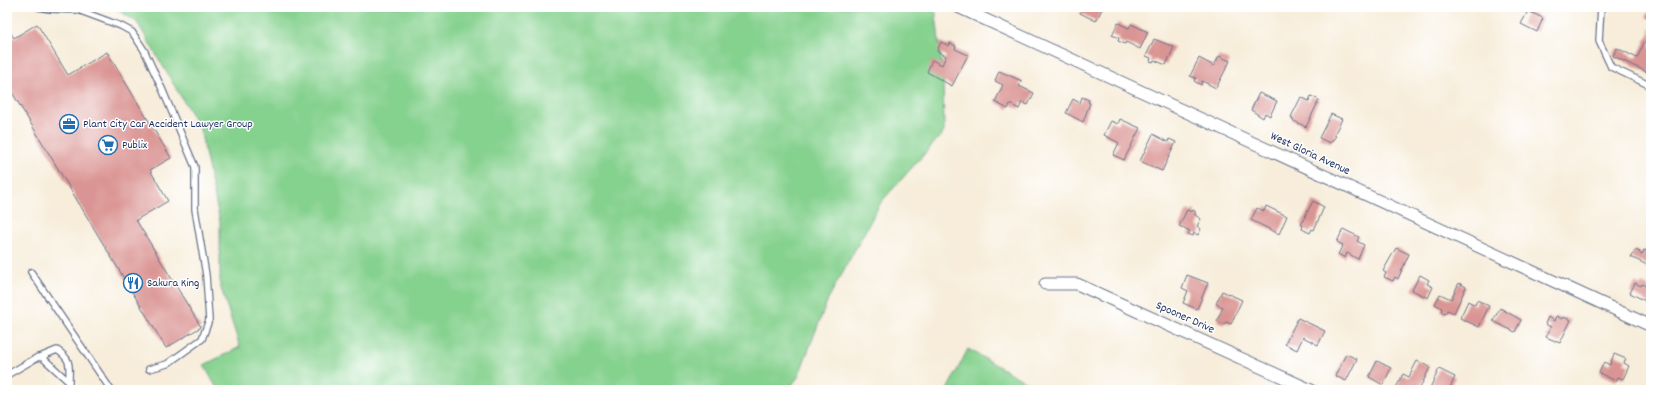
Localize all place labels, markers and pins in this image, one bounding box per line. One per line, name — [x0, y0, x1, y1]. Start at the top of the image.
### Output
office icon: Plant City Car Accident Lawyer Group — [58, 113, 80, 135]
place label: Plant City Car Accident Lawyer Group — [83, 116, 253, 133]
supermarket icon: Publix — [97, 134, 119, 156]
place label: Publix — [122, 137, 148, 154]
restaurant icon: Sakura King — [122, 272, 144, 294]
place label: Sakura King — [147, 275, 199, 292]

